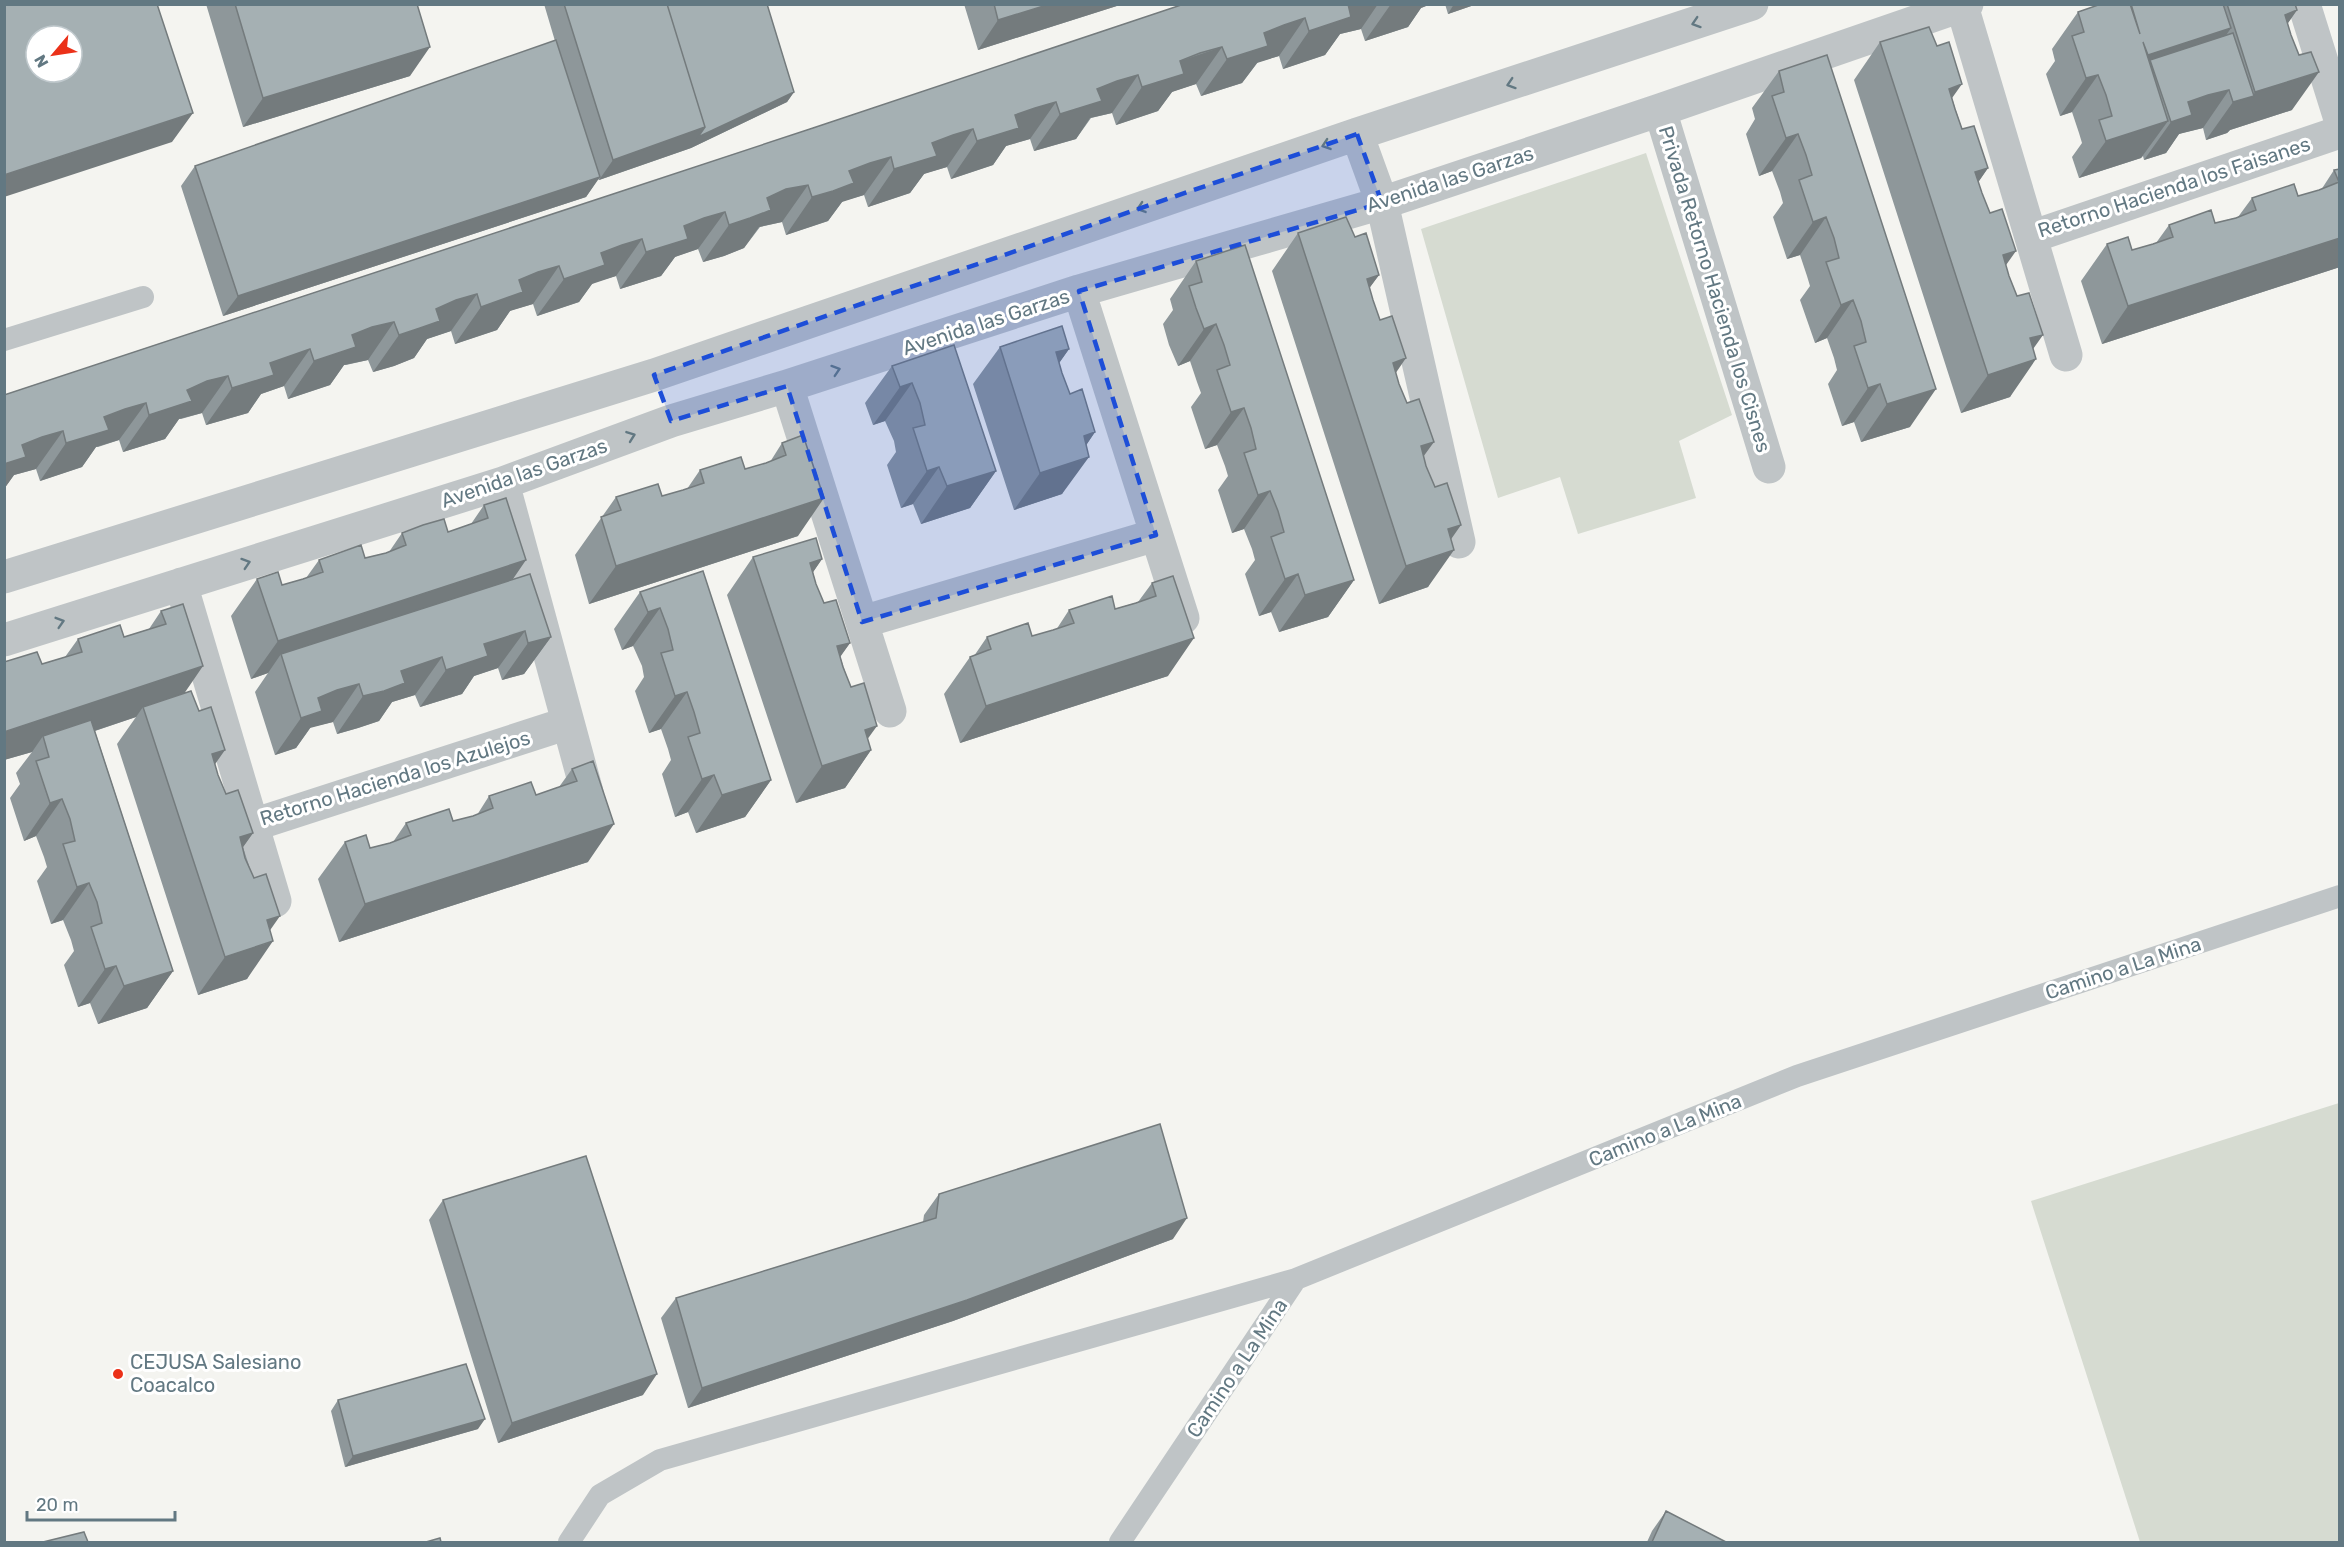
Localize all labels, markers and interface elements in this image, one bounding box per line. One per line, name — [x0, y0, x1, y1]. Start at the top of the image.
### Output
one-way arrow — [1691, 16, 1702, 28]
north arrow — [24, 24, 84, 84]
text: N — [30, 51, 52, 71]
one-way arrow — [1506, 76, 1517, 89]
street label: Privada Retorno Hacienda los Cisnes — [1654, 123, 1776, 455]
street label: Retorno Hacienda los Faisanes — [2035, 132, 2313, 242]
one-way arrow — [1321, 138, 1332, 150]
street label: Avenida las Garzas — [1363, 141, 1537, 217]
one-way arrow — [1136, 201, 1147, 214]
street label: Avenida las Garzas — [899, 284, 1073, 360]
one-way arrow — [830, 365, 841, 377]
one-way arrow — [624, 431, 635, 443]
street label: Avenida las Garzas — [438, 433, 610, 513]
one-way arrow — [240, 558, 251, 571]
one-way arrow — [54, 617, 65, 629]
street label: Retorno Hacienda los Azulejos — [257, 725, 533, 831]
street label: Camino a La Mina — [2042, 931, 2204, 1005]
street label: Camino a La Mina — [1585, 1088, 1745, 1172]
street label: Camino a La Mina — [1182, 1294, 1292, 1442]
place label: CEJUSA Salesiano Coacalco — [130, 1350, 301, 1397]
marker: CEJUSA Salesiano Coacalco — [111, 1367, 125, 1381]
scale bar — [27, 1484, 176, 1522]
text: 20 m — [36, 1494, 78, 1516]

